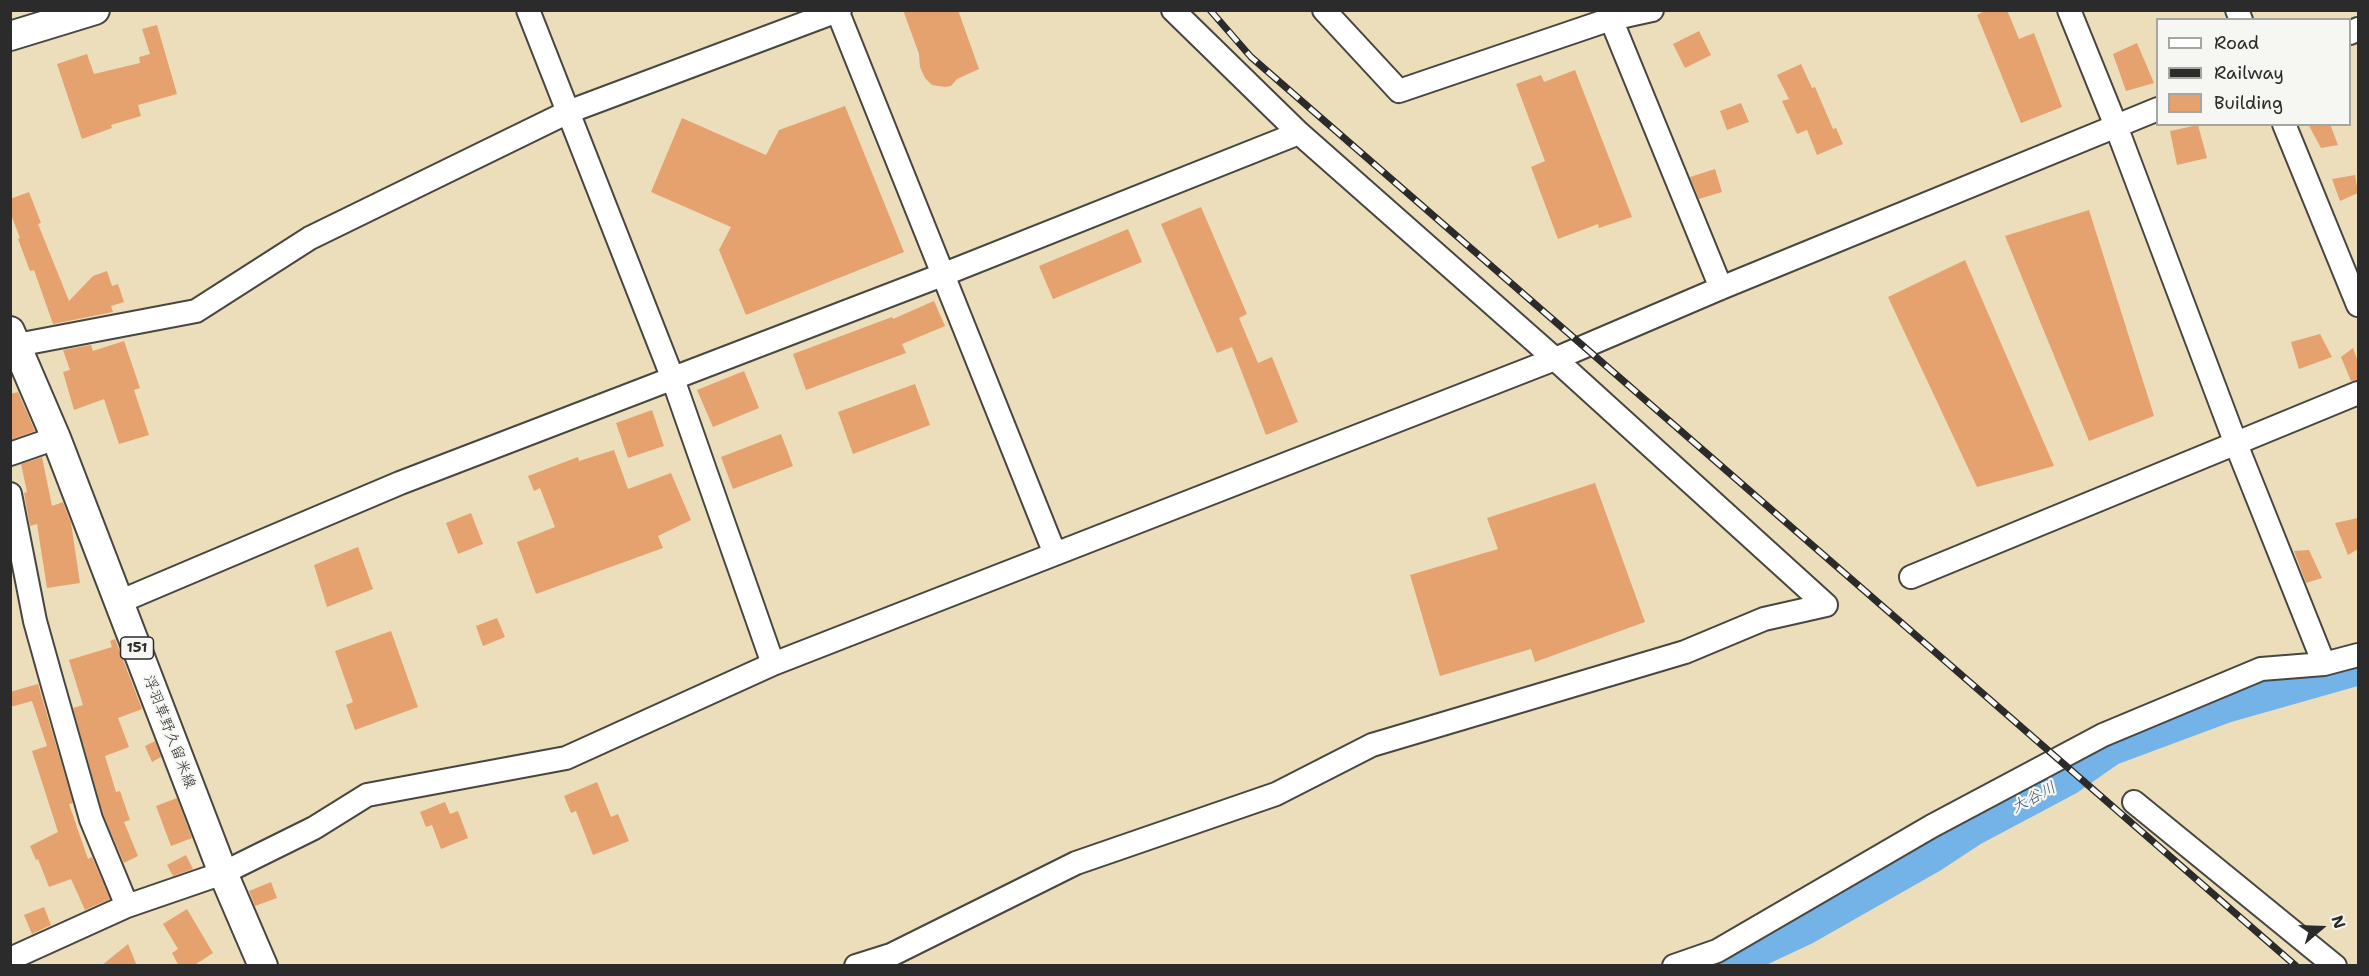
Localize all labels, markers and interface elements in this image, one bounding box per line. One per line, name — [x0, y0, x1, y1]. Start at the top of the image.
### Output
legend — [2156, 18, 2351, 126]
text: Road — [2214, 31, 2259, 55]
text: Railway — [2214, 61, 2284, 85]
text: Building — [2214, 91, 2283, 115]
road number: 151 — [120, 637, 154, 659]
street label: 浮羽草野久留米線 — [139, 673, 199, 791]
water label: 大谷川 — [2008, 778, 2060, 818]
north arrow — [2291, 898, 2351, 958]
text: N — [2326, 913, 2350, 931]

